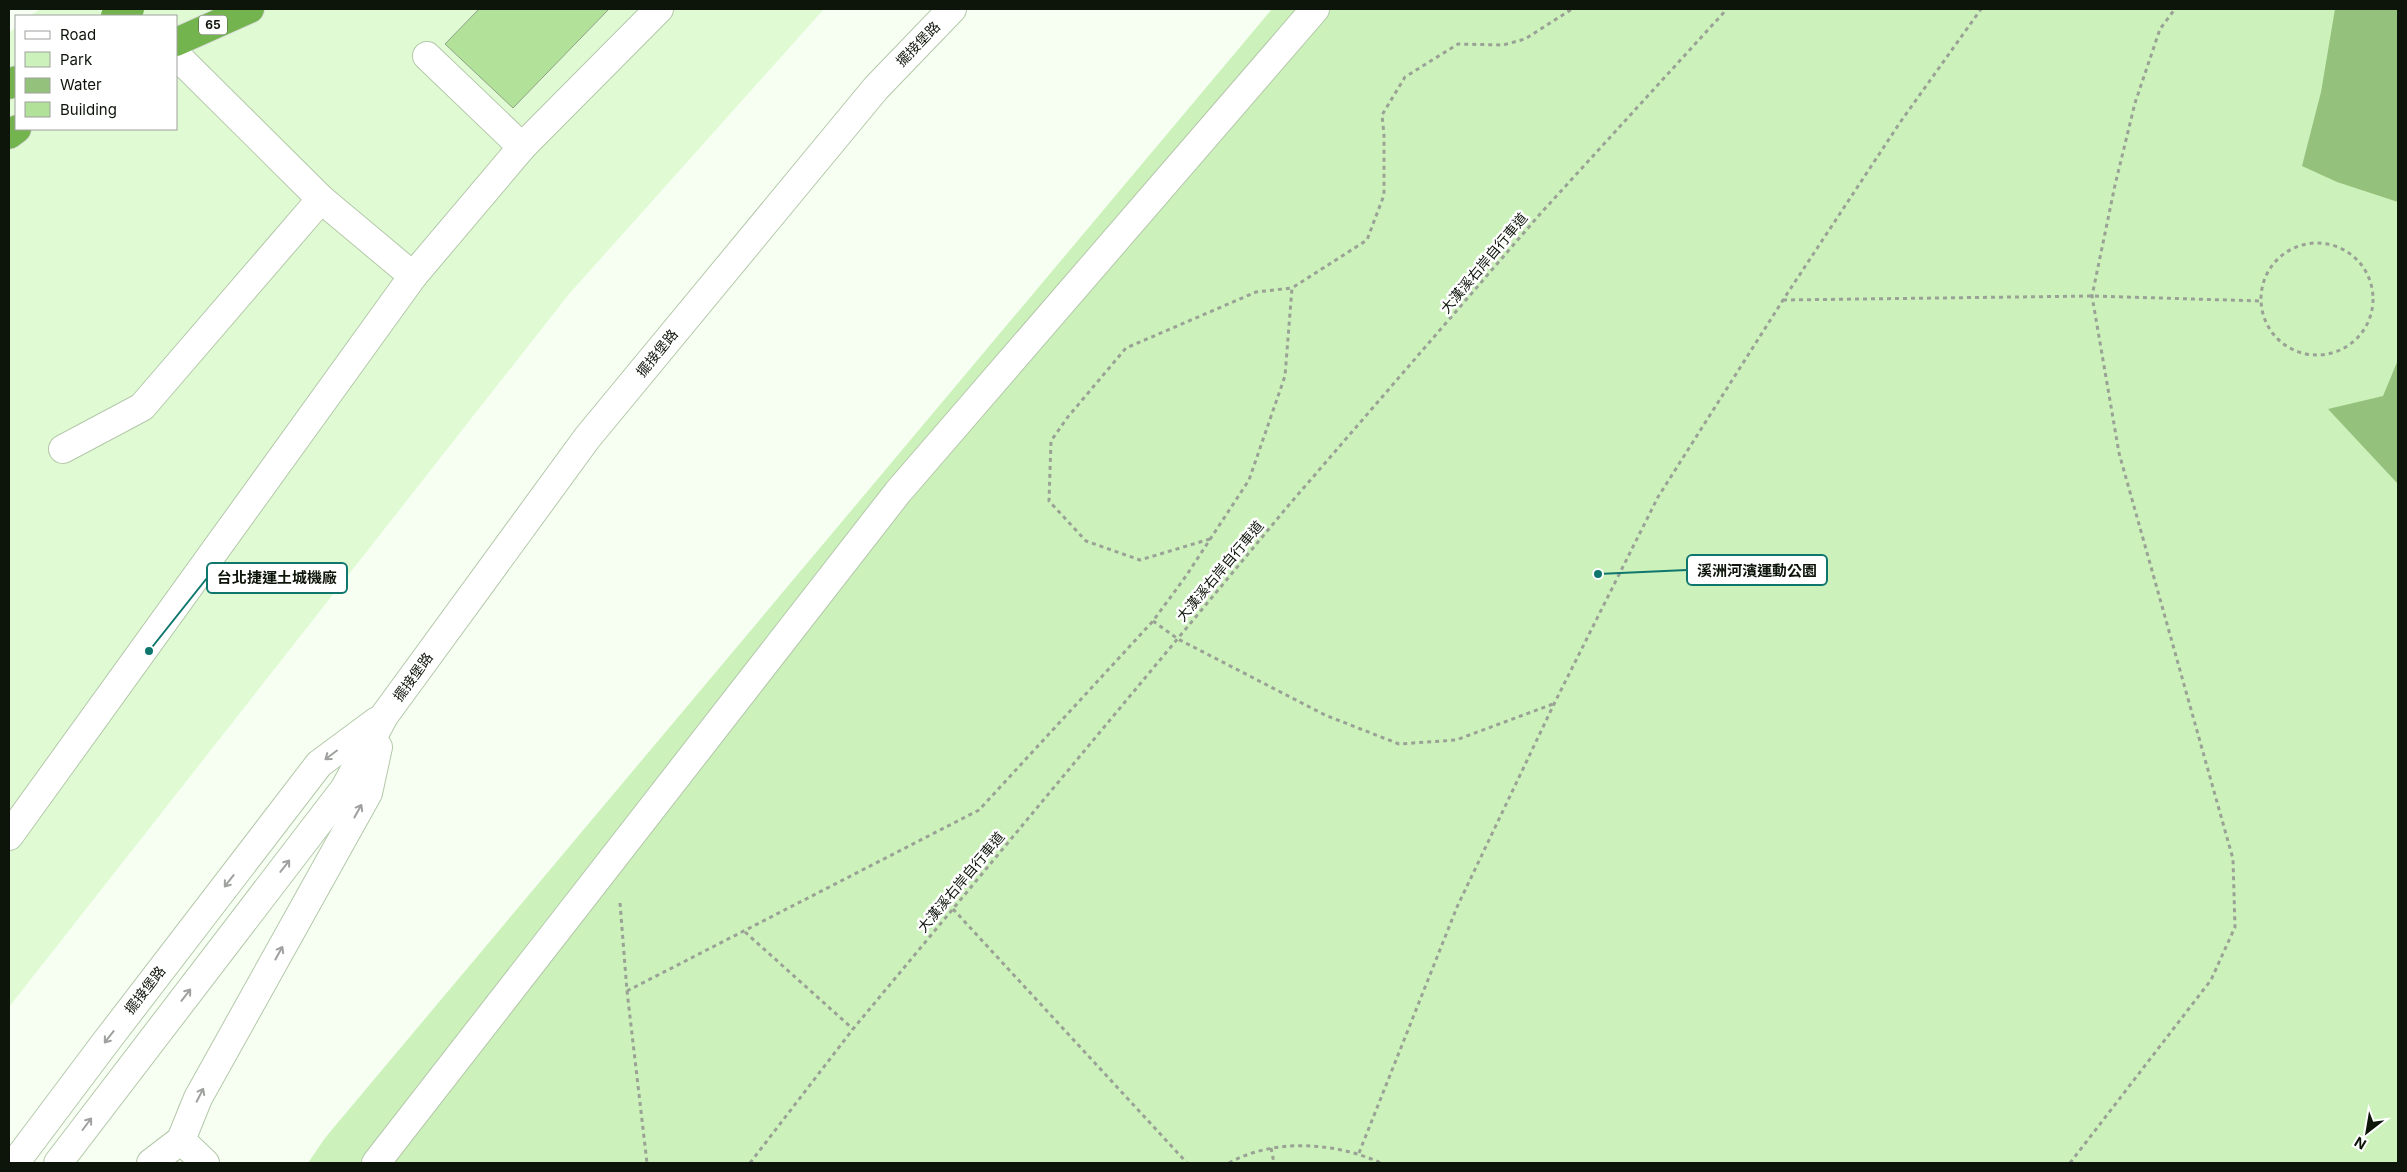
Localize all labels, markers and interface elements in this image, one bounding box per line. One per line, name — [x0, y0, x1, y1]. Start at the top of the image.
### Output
legend — [15, 15, 178, 130]
road number: 65 — [199, 16, 227, 34]
street label: 擺接堡路 — [892, 18, 943, 70]
text: Road — [60, 25, 96, 44]
text: Park — [60, 50, 93, 69]
text: Water — [60, 75, 102, 94]
text: Building — [60, 100, 117, 119]
street label: 大漢溪右岸自行車道 — [1437, 209, 1531, 316]
street label: 擺接堡路 — [632, 326, 681, 380]
street label: 大漢溪右岸自行車道 — [1173, 517, 1267, 624]
callout: 溪洲河濱運動公園 — [1687, 555, 1827, 585]
text: 溪洲河濱運動公園 — [1697, 561, 1817, 580]
callout: 台北捷運土城機廠 — [207, 563, 347, 593]
text: 台北捷運土城機廠 — [217, 568, 337, 587]
street label: 擺接堡路 — [389, 649, 436, 704]
one-way arrow — [325, 750, 338, 761]
one-way arrow — [354, 804, 363, 819]
street label: 大漢溪右岸自行車道 — [914, 828, 1008, 935]
one-way arrow — [279, 860, 290, 873]
one-way arrow — [224, 874, 235, 887]
one-way arrow — [274, 946, 284, 961]
street label: 擺接堡路 — [121, 962, 169, 1017]
one-way arrow — [180, 989, 191, 1002]
one-way arrow — [103, 1031, 114, 1044]
one-way arrow — [195, 1088, 205, 1103]
north arrow — [2342, 1107, 2392, 1157]
one-way arrow — [82, 1117, 92, 1131]
text: N — [2351, 1134, 2369, 1154]

